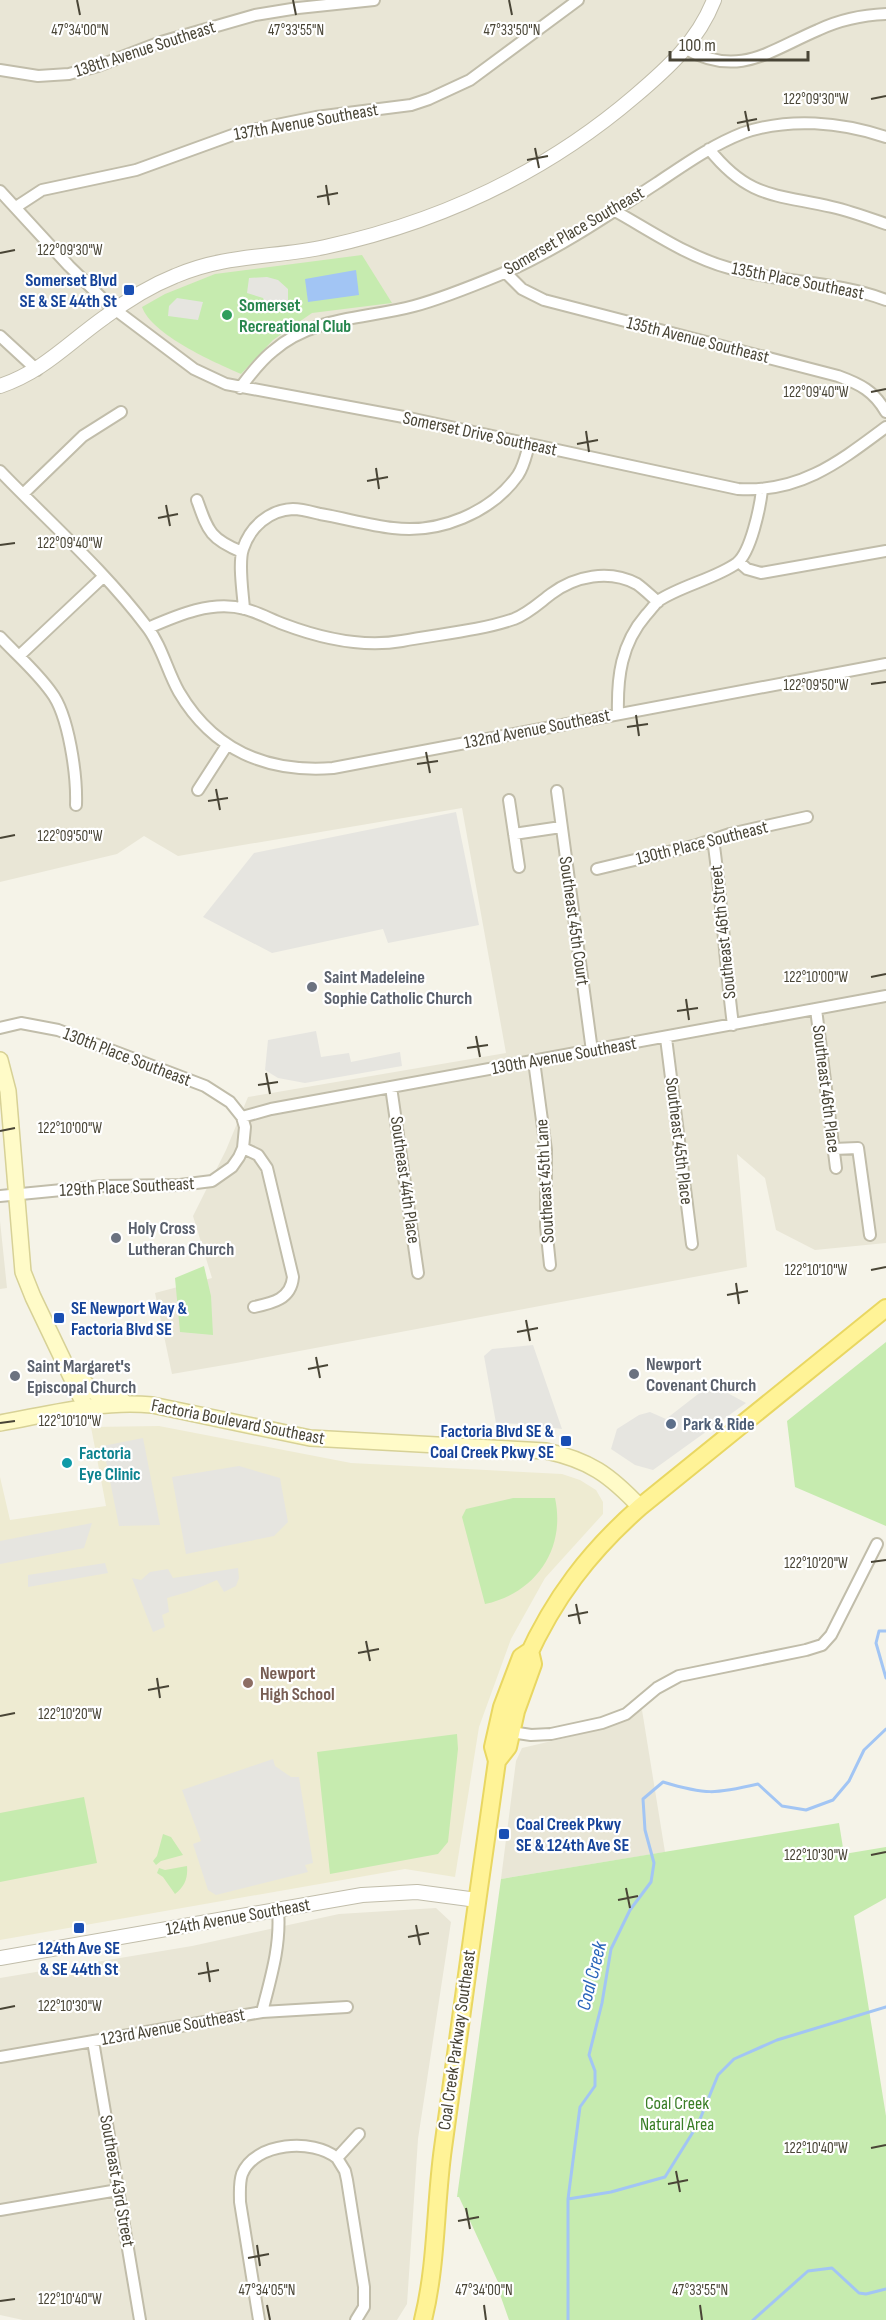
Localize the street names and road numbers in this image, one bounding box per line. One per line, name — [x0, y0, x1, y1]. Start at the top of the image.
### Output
street label: 138th Avenue Southeast — [72, 16, 218, 82]
street label: 137th Avenue Southeast — [232, 99, 380, 145]
street label: Somerset Place Southeast — [500, 182, 648, 280]
street label: 135th Place Southeast — [730, 258, 866, 304]
street label: 135th Avenue Southeast — [625, 312, 772, 368]
street label: Somerset Drive Southeast — [401, 407, 560, 461]
street label: 132nd Avenue Southeast — [462, 704, 612, 753]
street label: 130th Place Southeast — [634, 816, 771, 870]
street label: Southeast 45th Court — [555, 855, 594, 987]
street label: Southeast 46th Street — [705, 864, 740, 1000]
street label: 130th Place Southeast — [60, 1023, 194, 1091]
street label: Southeast 46th Place — [808, 1024, 844, 1154]
street label: 130th Avenue Southeast — [490, 1033, 639, 1079]
street label: Southeast 45th Place — [661, 1076, 697, 1206]
street label: Southeast 44th Place — [386, 1115, 424, 1245]
street label: Southeast 45th Lane — [531, 1118, 559, 1244]
street label: 129th Place Southeast — [59, 1173, 196, 1201]
street label: Factoria Boulevard Southeast — [150, 1395, 327, 1449]
street label: 124th Avenue Southeast — [164, 1894, 312, 1940]
street label: Coal Creek Parkway Southeast — [434, 1948, 480, 2131]
street label: 123rd Avenue Southeast — [99, 2004, 247, 2050]
street label: Southeast 43rd Street — [95, 2114, 139, 2249]

